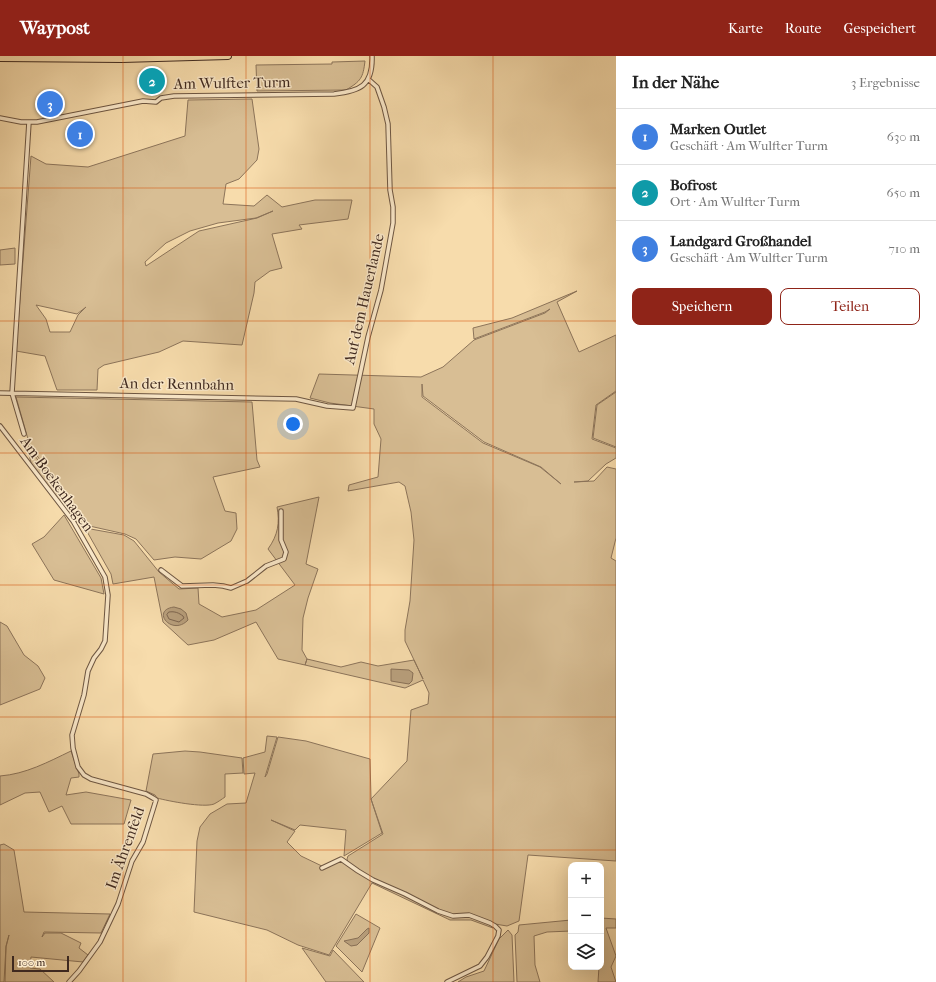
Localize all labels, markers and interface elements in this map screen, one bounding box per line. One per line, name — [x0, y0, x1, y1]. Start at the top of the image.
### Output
text: Waypost — [20, 17, 90, 39]
text: Karte — [728, 20, 763, 37]
text: Route — [785, 20, 822, 37]
text: Gespeichert — [844, 20, 916, 37]
pin: 2 — [139, 66, 165, 96]
text: In der Nähe — [632, 72, 719, 92]
street label: Am Wulfter Turm — [172, 73, 291, 93]
text: 3 Ergebnisse — [851, 75, 920, 90]
pin: 3 — [37, 89, 63, 119]
pin: 1 — [67, 119, 93, 149]
text: Marken Outlet — [670, 120, 766, 138]
text: 1 — [643, 129, 647, 144]
text: 630 m — [887, 129, 920, 144]
text: Geschäft · Am Wulfter Turm — [670, 138, 828, 153]
text: Bofrost — [670, 176, 717, 194]
text: 2 — [642, 185, 648, 200]
text: 650 m — [887, 185, 920, 200]
text: Ort · Am Wulfter Turm — [670, 194, 800, 209]
street label: Auf dem Hauerlande — [340, 231, 388, 367]
text: Landgard Großhandel — [670, 232, 812, 250]
text: 3 — [642, 241, 648, 256]
text: 710 m — [888, 241, 920, 256]
text: Geschäft · Am Wulfter Turm — [670, 250, 828, 265]
button: Speichern — [632, 288, 772, 325]
button: Teilen — [780, 288, 920, 325]
street label: An der Rennbahn — [119, 374, 235, 394]
your location — [283, 414, 303, 434]
street label: Am Boekenhagen — [16, 432, 98, 535]
street label: Im Ährenfeld — [102, 804, 149, 892]
map controls — [568, 862, 604, 970]
button: + — [568, 862, 604, 898]
button: − — [568, 898, 604, 934]
button: layers — [568, 934, 604, 970]
scale bar — [12, 954, 69, 973]
text: 100 m — [18, 956, 46, 969]

